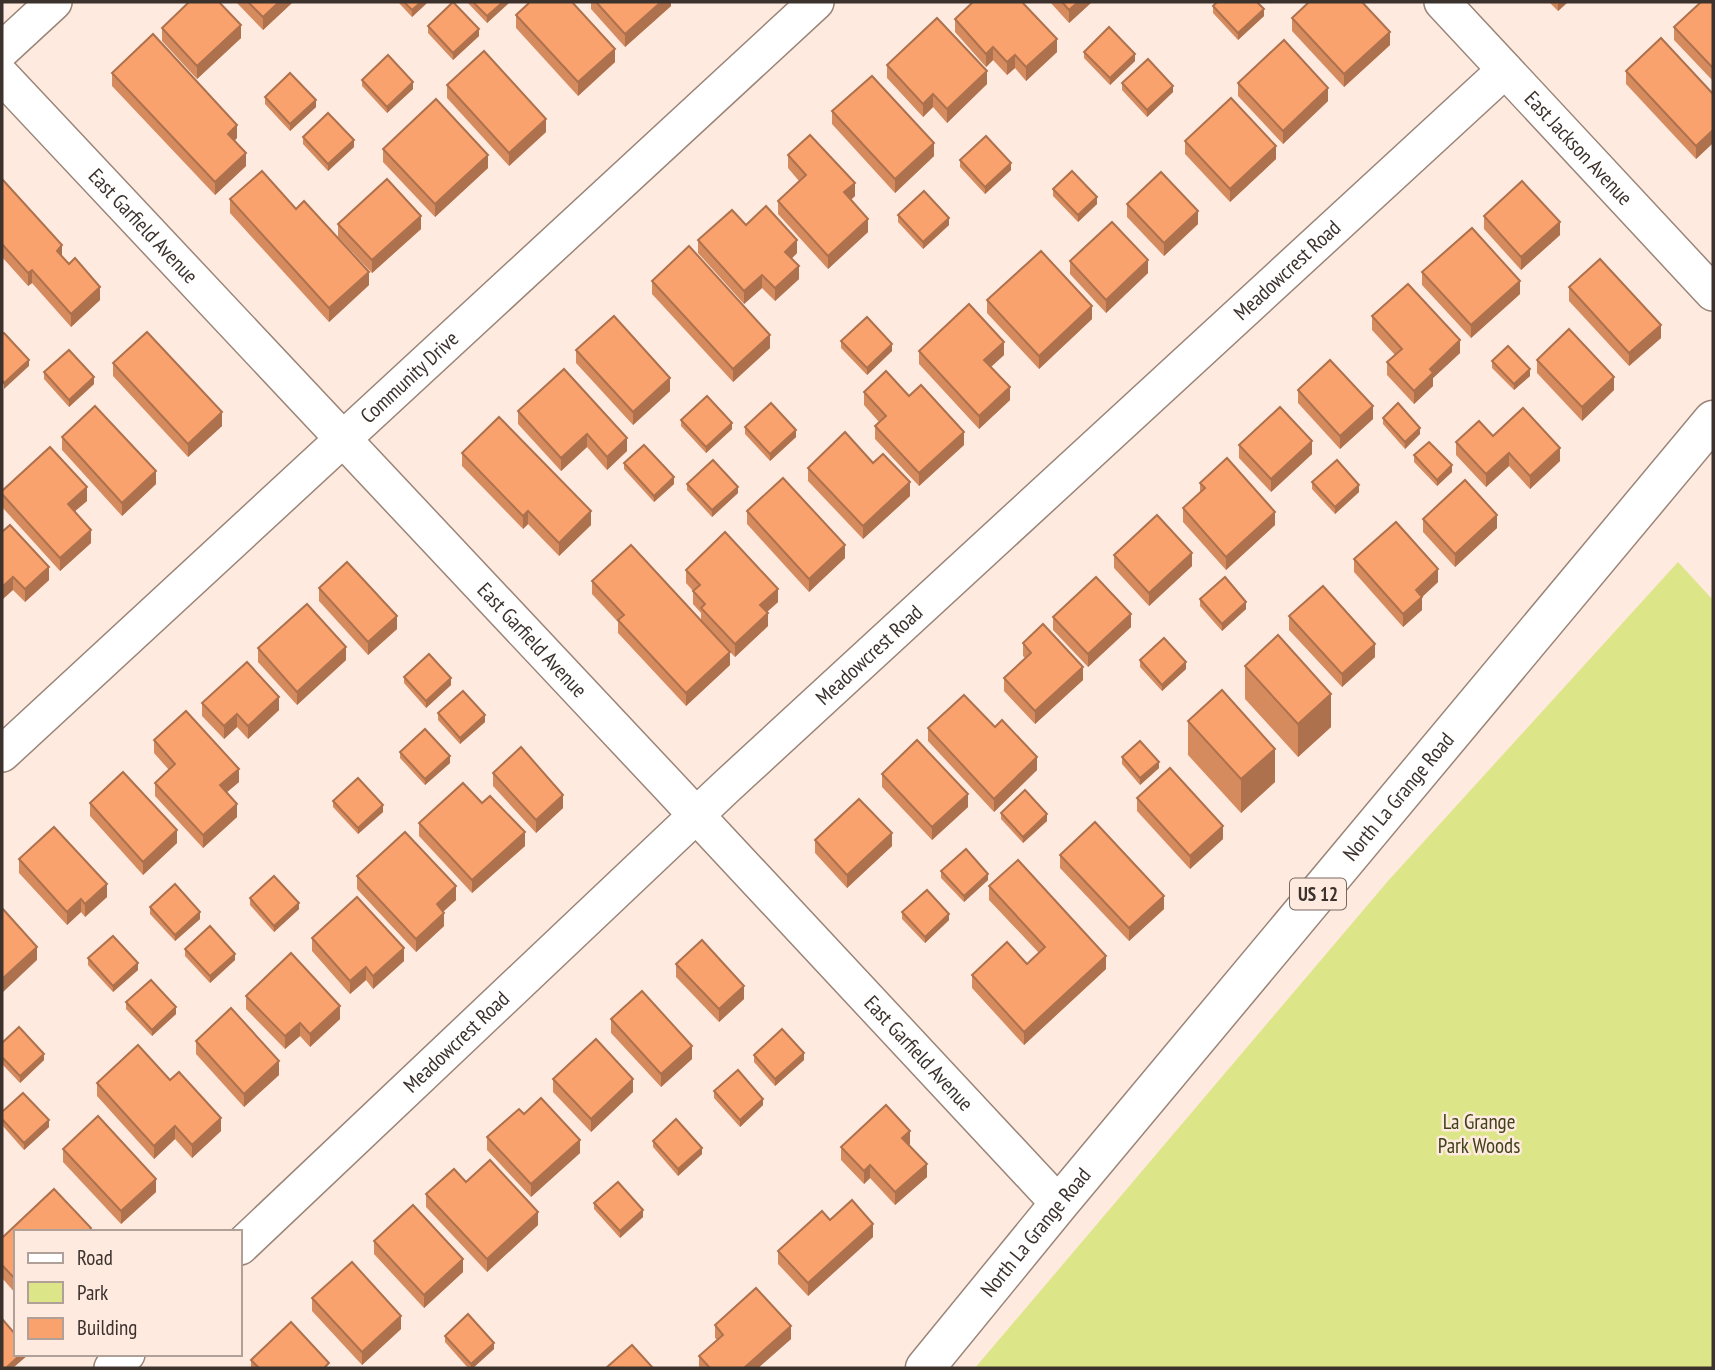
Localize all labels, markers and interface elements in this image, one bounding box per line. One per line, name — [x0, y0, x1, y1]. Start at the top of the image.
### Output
street label: East Jackson Avenue — [1519, 85, 1638, 211]
street label: East Garfield Avenue — [83, 163, 204, 289]
street label: Meadowcrest Road — [1228, 214, 1346, 326]
street label: Community Drive — [355, 325, 464, 429]
street label: East Garfield Avenue — [472, 577, 593, 703]
street label: Meadowcrest Road — [810, 599, 928, 711]
street label: North La Grange Road — [1337, 727, 1460, 866]
road number: US 12 — [1290, 878, 1346, 909]
street label: Meadowcrest Road — [397, 985, 515, 1098]
street label: East Garfield Avenue — [859, 990, 979, 1117]
park label: La Grange Park Woods — [1438, 1108, 1520, 1159]
street label: North La Grange Road — [975, 1162, 1096, 1302]
legend — [14, 1230, 242, 1356]
text: Road — [77, 1244, 113, 1271]
text: Park — [77, 1279, 108, 1306]
text: Building — [77, 1314, 137, 1341]

